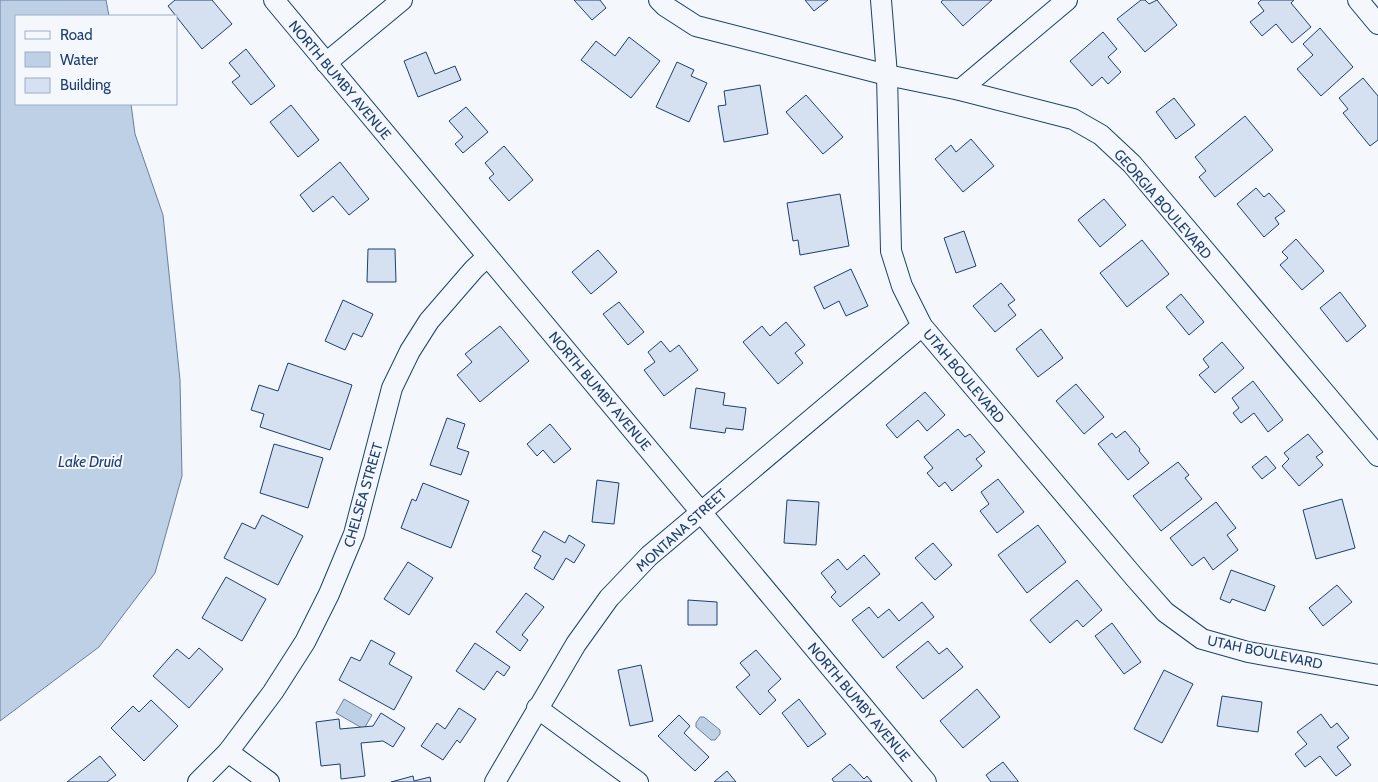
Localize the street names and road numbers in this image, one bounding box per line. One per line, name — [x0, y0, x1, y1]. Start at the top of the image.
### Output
street label: NORTH BUMBY AVENUE — [285, 17, 395, 143]
street label: GEORGIA BOULEVARD — [1110, 145, 1216, 263]
street label: UTAH BOULEVARD — [919, 325, 1009, 427]
street label: NORTH BUMBY AVENUE — [545, 328, 655, 454]
street label: CHELSEA STREET — [339, 440, 387, 549]
street label: MONTANA STREET — [632, 484, 731, 575]
street label: UTAH BOULEVARD — [1206, 631, 1324, 673]
street label: NORTH BUMBY AVENUE — [804, 639, 914, 765]

